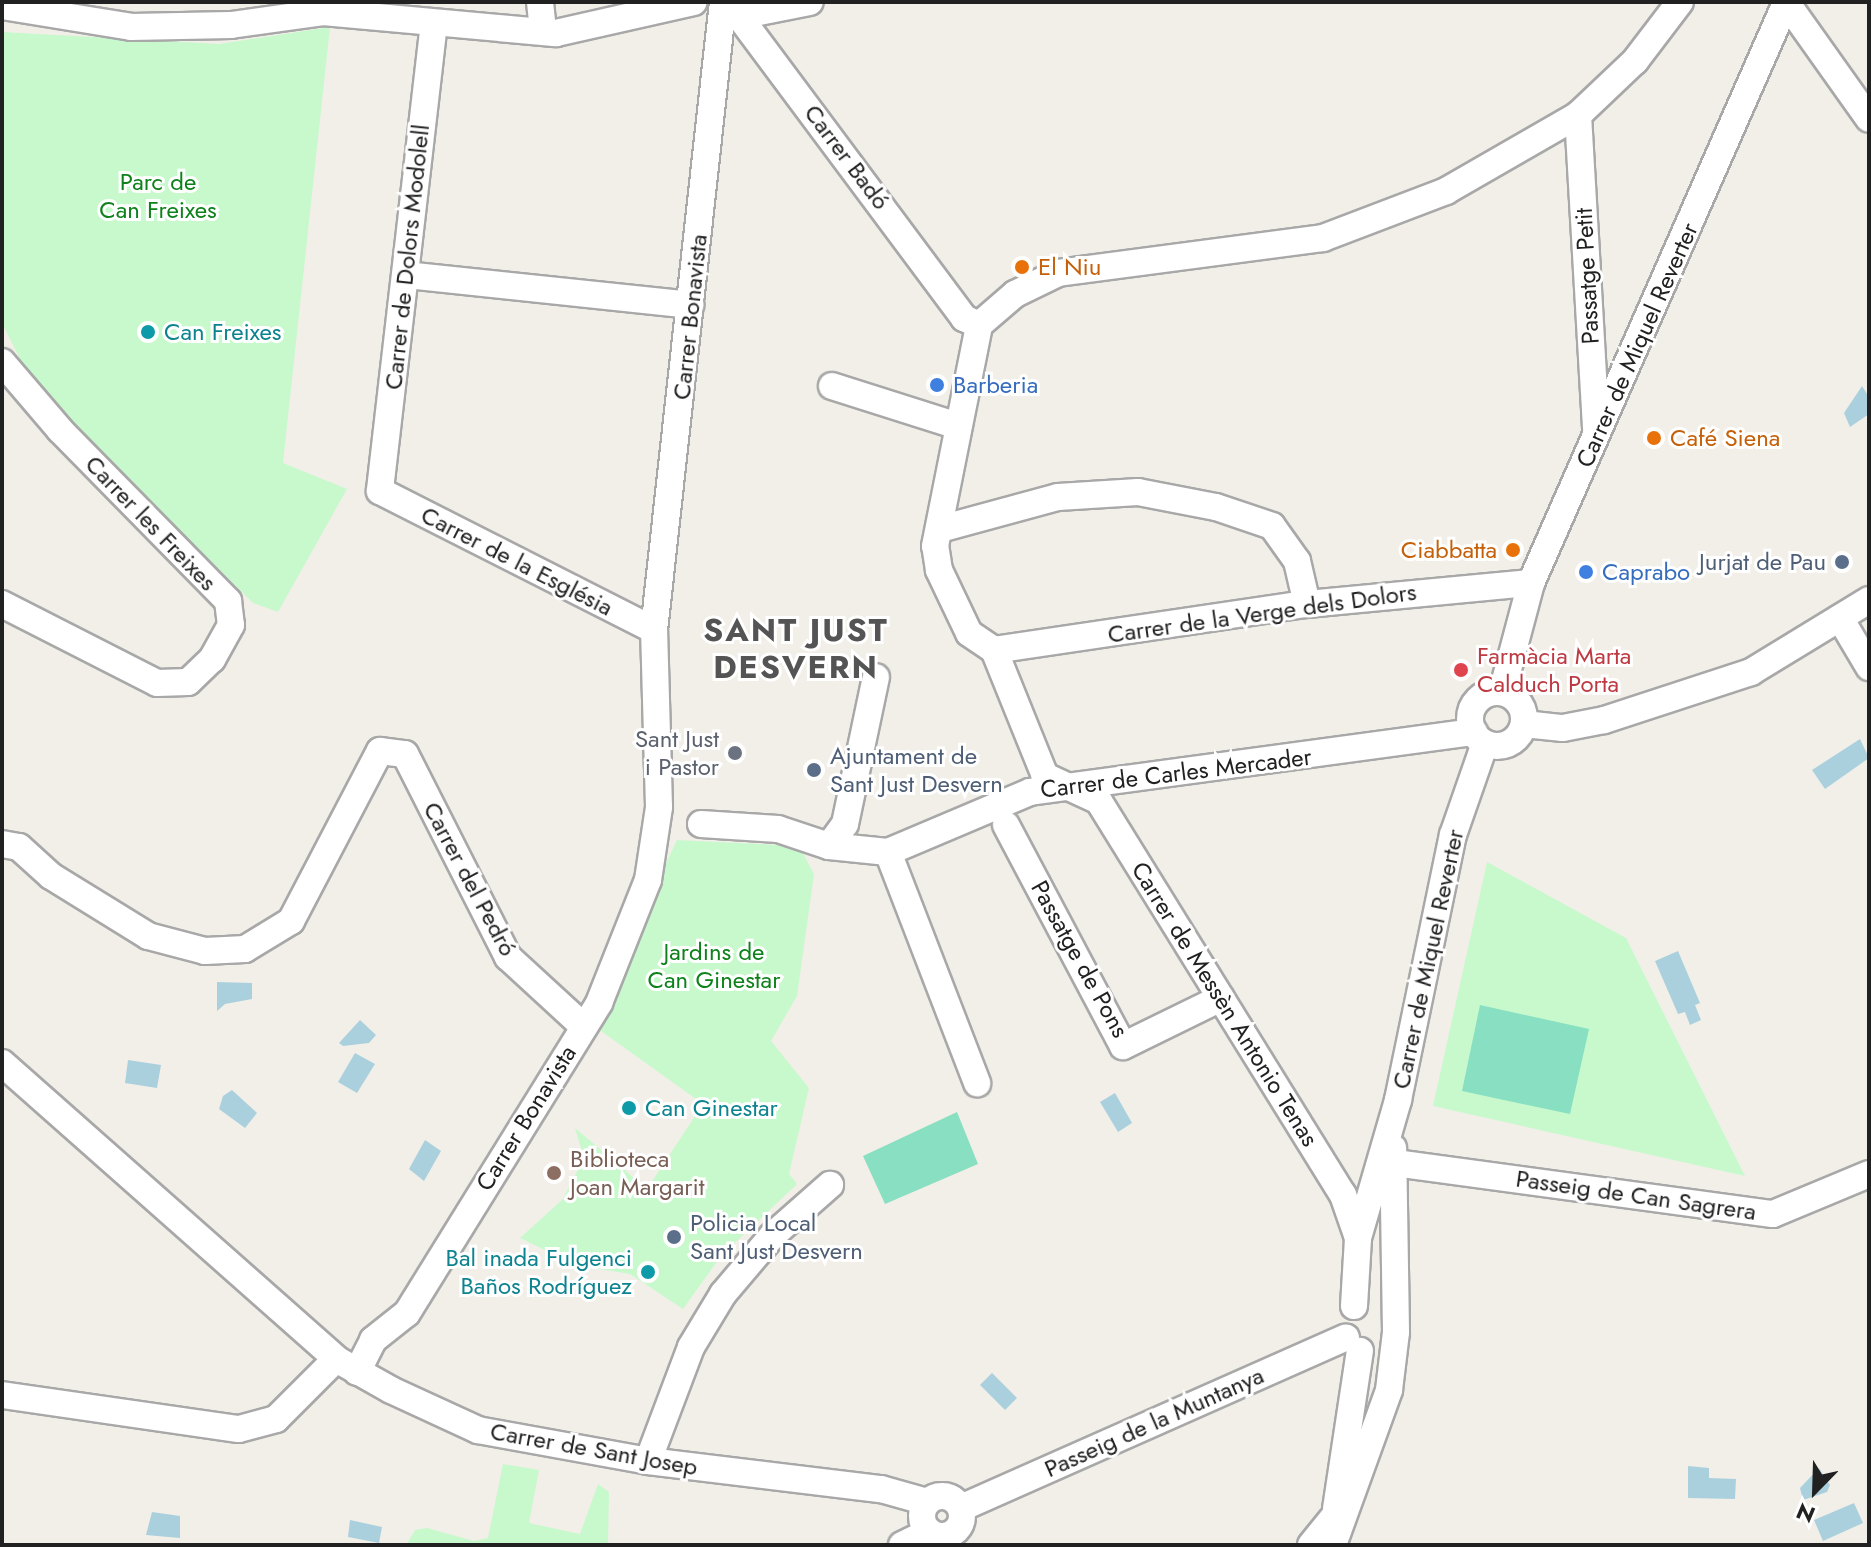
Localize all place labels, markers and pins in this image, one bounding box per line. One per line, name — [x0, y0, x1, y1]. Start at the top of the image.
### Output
place label: El Niu — [1038, 253, 1101, 281]
marker: El Niu — [1013, 258, 1031, 276]
place label: Can Freixes — [164, 318, 282, 346]
marker: Can Freixes — [139, 323, 157, 341]
place label: Barberia — [953, 371, 1038, 399]
marker: Barberia — [928, 376, 946, 394]
place label: Café Siena — [1670, 424, 1780, 452]
marker: Café Siena — [1645, 429, 1663, 447]
place label: Ciabbatta — [1401, 536, 1497, 564]
marker: Ciabbatta — [1504, 541, 1522, 559]
place label: Jurjat de Pau — [1699, 548, 1826, 576]
marker: Jurjat de Pau — [1833, 553, 1851, 571]
place label: Caprabo — [1602, 558, 1690, 586]
marker: Caprabo — [1577, 563, 1595, 581]
place label: Farmàcia Marta Calduch Porta — [1477, 642, 1631, 698]
marker: Farmàcia Marta Calduch Porta — [1452, 661, 1470, 679]
place label: Sant Just i Pastor — [635, 725, 719, 781]
place label: Ajuntament de Sant Just Desvern — [830, 742, 1003, 798]
marker: Sant Just i Pastor — [726, 744, 744, 762]
marker: Ajuntament de Sant Just Desvern — [805, 761, 823, 779]
place label: Can Ginestar — [645, 1094, 778, 1122]
marker: Can Ginestar — [620, 1099, 638, 1117]
place label: Biblioteca Joan Margarit — [570, 1145, 705, 1201]
marker: Biblioteca Joan Margarit — [545, 1164, 563, 1182]
place label: Policia Local Sant Just Desvern — [690, 1209, 863, 1265]
marker: Policia Local Sant Just Desvern — [665, 1228, 683, 1246]
place label: Bal inada Fulgenci Baños Rodríguez — [446, 1244, 632, 1300]
marker: Bal inada Fulgenci Baños Rodríguez — [639, 1263, 657, 1281]

